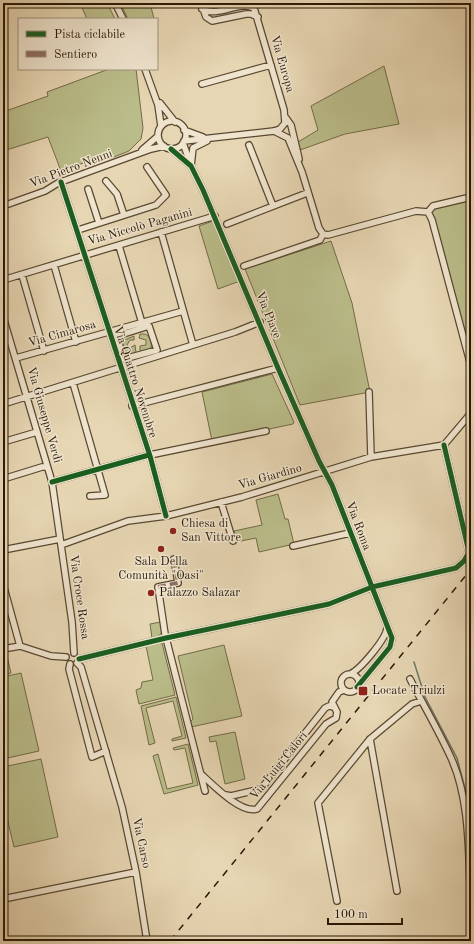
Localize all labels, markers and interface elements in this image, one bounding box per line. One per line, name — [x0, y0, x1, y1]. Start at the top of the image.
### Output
legend — [18, 18, 158, 70]
text: Pista ciclabile — [54, 29, 126, 41]
street label: Via Europa — [268, 34, 296, 94]
text: Sentiero — [54, 49, 97, 61]
street label: Via Pietro Nenni — [28, 148, 114, 190]
street label: Via Niccolò Paganini — [86, 206, 194, 248]
street label: Via Piave — [253, 290, 283, 341]
street label: Via Cimarosa — [27, 319, 97, 349]
street label: Via Quattro Novembre — [111, 325, 159, 440]
street label: Via Giuseppe Verdi — [24, 365, 64, 465]
street label: Via Giardino — [237, 462, 303, 492]
street label: Via Roma — [343, 500, 373, 552]
place label: Chiesa di San Vittore — [181, 518, 241, 544]
marker: Chiesa di San Vittore — [168, 526, 178, 536]
marker: Sala Della Comunità "Oasi" — [156, 544, 166, 554]
street label: Via Croce Rossa — [67, 554, 91, 640]
place label: Sala Della Comunità "Oasi" — [118, 556, 204, 582]
place label: Palazzo Salazar — [159, 587, 240, 599]
marker: Palazzo Salazar — [146, 588, 156, 598]
marker: Locate Triulzi — [357, 685, 369, 697]
place label: Locate Triulzi — [372, 685, 445, 697]
street label: Via Luigi Calori — [248, 730, 310, 802]
street label: Via Carso — [130, 817, 152, 869]
scale bar — [328, 900, 402, 926]
text: 100 m — [334, 909, 368, 921]

